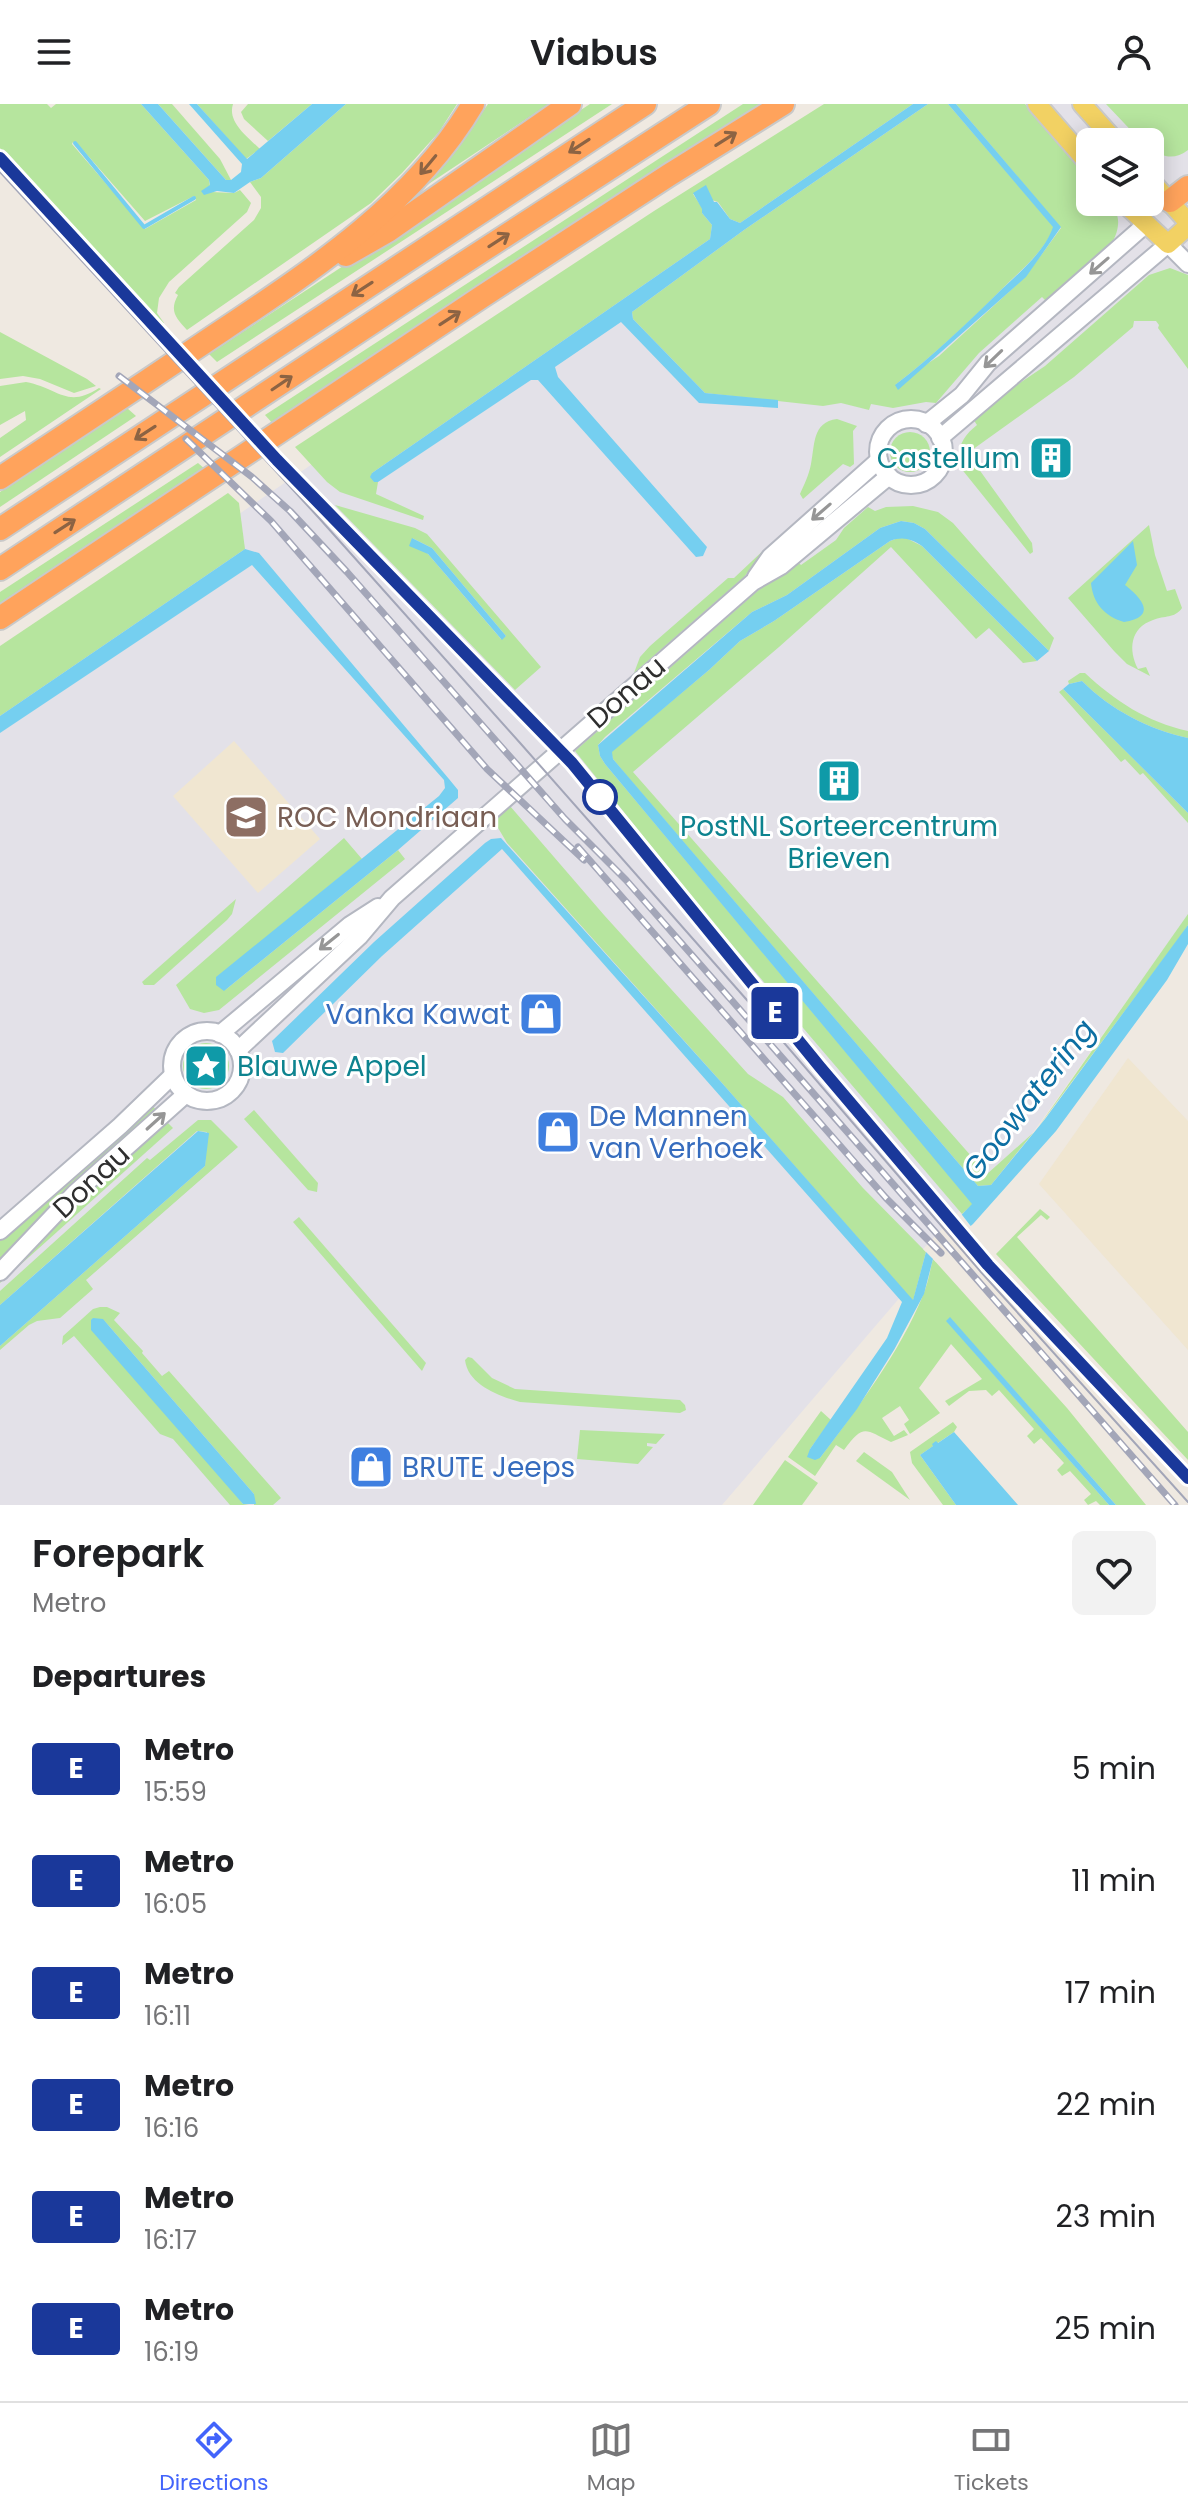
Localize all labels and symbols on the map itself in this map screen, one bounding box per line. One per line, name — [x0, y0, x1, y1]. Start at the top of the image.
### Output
one-way arrow — [714, 131, 737, 147]
one-way arrow — [569, 138, 591, 155]
one-way arrow — [419, 154, 437, 175]
one-way arrow — [487, 231, 510, 247]
one-way arrow — [1089, 256, 1109, 274]
one-way arrow — [352, 281, 374, 298]
one-way arrow — [439, 310, 461, 326]
one-way arrow — [984, 349, 1003, 368]
one-way arrow — [270, 375, 293, 391]
one-way arrow — [135, 424, 157, 441]
building icon: Castellum — [1027, 434, 1075, 482]
place label: Castellum — [877, 439, 1020, 478]
one-way arrow — [811, 503, 831, 521]
one-way arrow — [53, 518, 76, 534]
street label: Donau — [579, 647, 674, 737]
building icon: PostNL Sorteercentrum Brieven — [815, 757, 863, 805]
unlabelled marker — [583, 780, 617, 814]
school or university icon: ROC Mondriaan — [222, 793, 270, 841]
place label: ROC Mondriaan — [277, 798, 497, 837]
place label: PostNL Sorteercentrum Brieven — [680, 807, 998, 878]
one-way arrow — [318, 933, 339, 951]
line badge: E — [749, 987, 801, 1039]
shop icon: Vanka Kawat — [517, 990, 565, 1038]
place label: Vanka Kawat — [326, 995, 510, 1034]
water label: Goowatering — [952, 1010, 1105, 1189]
place icon: Blauwe Appel — [182, 1042, 230, 1090]
place label: Blauwe Appel — [237, 1047, 427, 1086]
place label: De Mannen van Verhoek — [589, 1097, 764, 1168]
shop icon: De Mannen van Verhoek — [534, 1108, 582, 1156]
one-way arrow — [146, 1112, 166, 1130]
street label: Donau — [44, 1136, 138, 1227]
shop icon: BRUTE Jeeps — [347, 1443, 395, 1491]
place label: BRUTE Jeeps — [402, 1448, 575, 1487]

